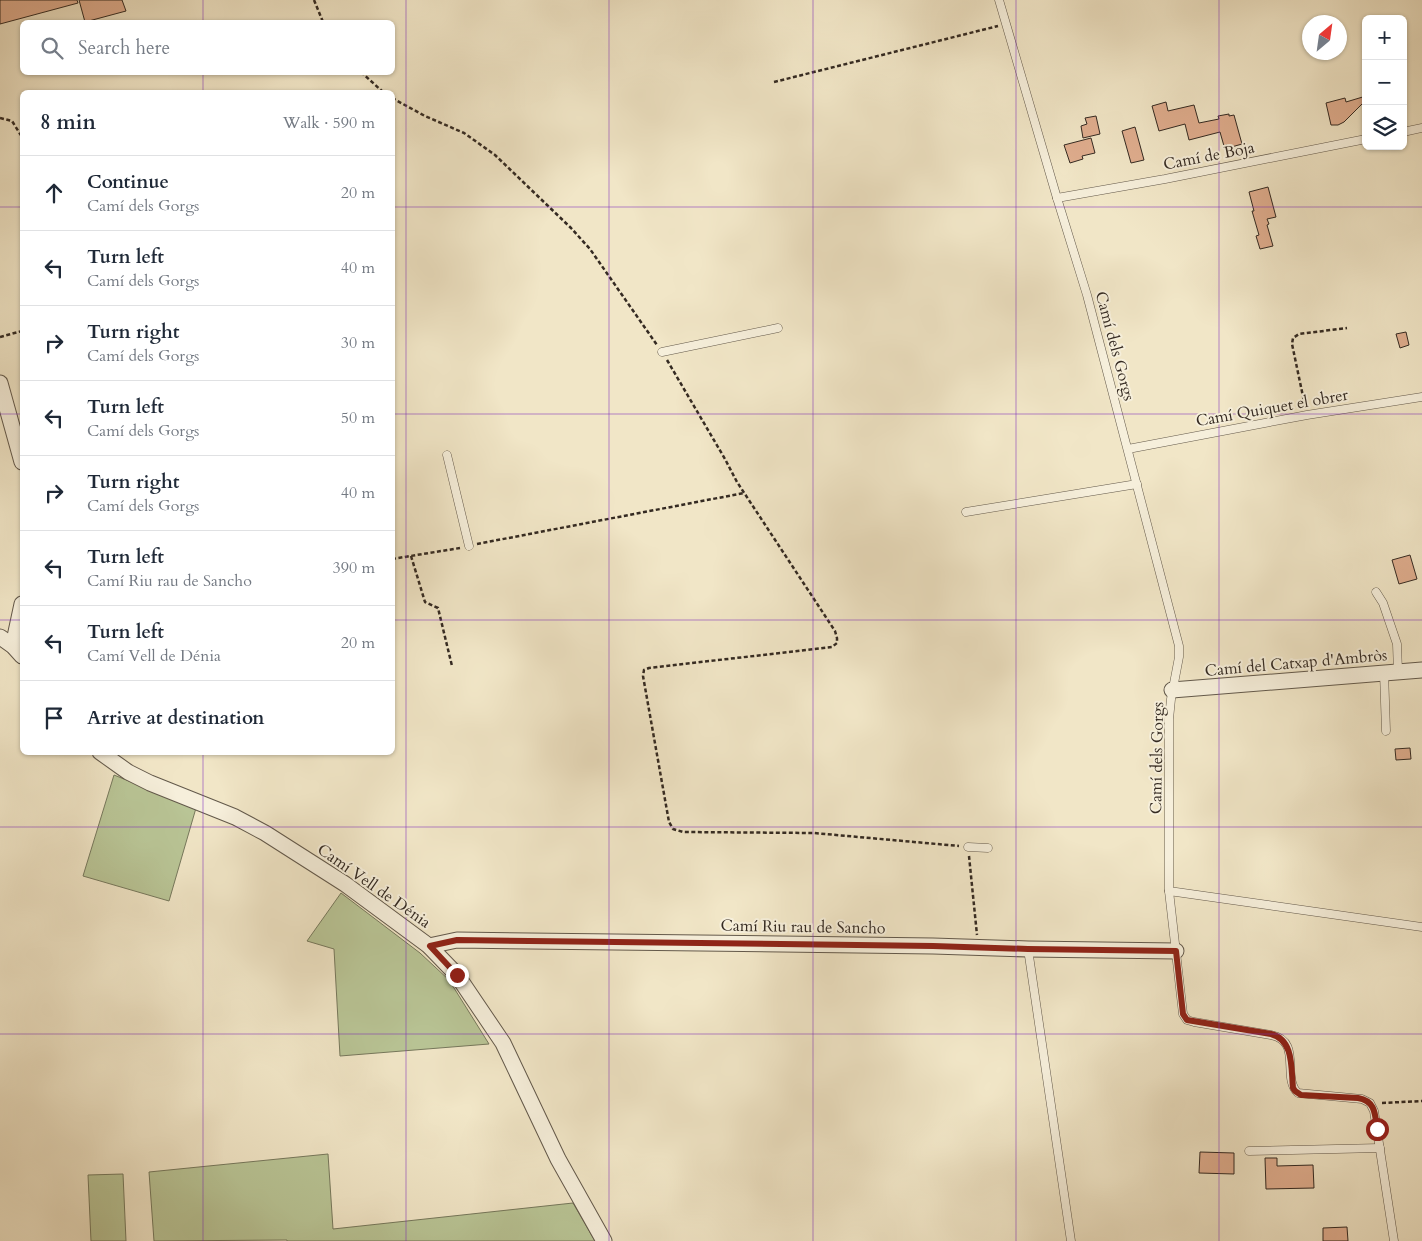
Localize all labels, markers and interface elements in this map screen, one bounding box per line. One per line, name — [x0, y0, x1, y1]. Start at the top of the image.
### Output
north arrow — [1302, 15, 1347, 60]
map controls — [1362, 15, 1407, 150]
button: + — [1362, 15, 1407, 60]
search box — [20, 20, 395, 75]
icon: search — [38, 34, 66, 62]
text: Search here — [78, 35, 170, 61]
button: − — [1362, 60, 1407, 105]
button: layers — [1362, 105, 1407, 150]
text: 8 min — [40, 108, 96, 137]
text: Walk · 590 m — [283, 112, 375, 134]
street label: Camí de Boja — [1162, 136, 1257, 176]
text: Continue — [87, 169, 169, 195]
icon: ahead — [40, 179, 68, 207]
text: 20 m — [341, 182, 375, 204]
text: Camí dels Gorgs — [87, 195, 199, 217]
text: Turn left — [87, 244, 164, 270]
icon: left — [40, 254, 68, 282]
text: 40 m — [341, 257, 375, 279]
text: Camí dels Gorgs — [87, 270, 199, 292]
street label: Camí dels Gorgs — [1090, 289, 1140, 403]
text: Turn right — [87, 319, 179, 345]
icon: right — [40, 329, 68, 357]
text: 30 m — [341, 332, 375, 354]
text: Camí dels Gorgs — [87, 345, 199, 367]
street label: Camí Quiquet el obrer — [1194, 384, 1350, 432]
text: Turn left — [87, 394, 164, 420]
icon: left — [40, 404, 68, 432]
text: 50 m — [341, 407, 375, 429]
text: Camí dels Gorgs — [87, 420, 199, 442]
text: Turn right — [87, 469, 179, 495]
icon: right — [40, 479, 68, 507]
text: 40 m — [341, 482, 375, 504]
text: Camí dels Gorgs — [87, 495, 199, 517]
text: Turn left — [87, 544, 164, 570]
icon: left — [40, 554, 68, 582]
text: 390 m — [333, 557, 375, 579]
text: Camí Riu rau de Sancho — [87, 570, 252, 592]
text: Turn left — [87, 619, 164, 645]
icon: left — [40, 629, 68, 657]
text: 20 m — [341, 632, 375, 654]
street label: Camí del Catxap d'Ambròs — [1204, 644, 1388, 682]
text: Camí Vell de Dénia — [87, 645, 221, 667]
street label: Camí dels Gorgs — [1145, 702, 1169, 814]
icon: arrive — [40, 704, 68, 732]
text: Arrive at destination — [87, 705, 264, 731]
street label: Camí Vell de Dénia — [313, 839, 435, 933]
street label: Camí Riu rau de Sancho — [720, 915, 886, 939]
route end — [446, 964, 469, 987]
route start — [1366, 1118, 1389, 1141]

